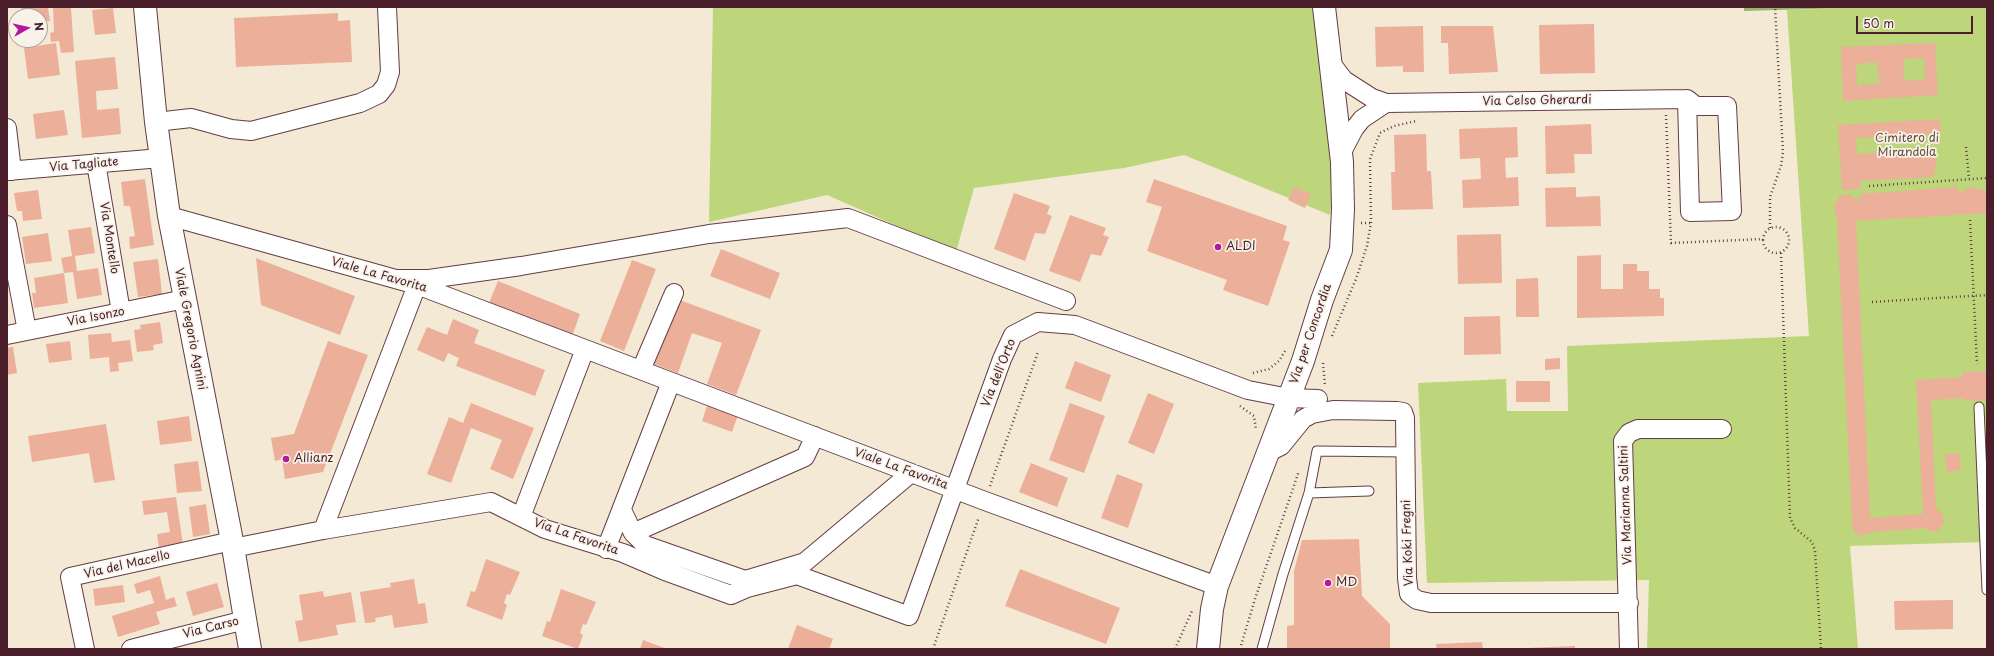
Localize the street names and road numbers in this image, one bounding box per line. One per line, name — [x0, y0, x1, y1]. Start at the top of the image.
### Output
street label: Via Celso Gherardi — [1482, 93, 1592, 109]
street label: Via Tagliate — [49, 155, 119, 175]
street label: Via Montello — [96, 201, 122, 275]
street label: Viale La Favorita — [329, 254, 429, 296]
street label: Viale Gregorio Agnini — [171, 267, 209, 391]
street label: Via per Concordia — [1287, 282, 1335, 386]
street label: Via Isonzo — [66, 304, 126, 330]
street label: Via dell'Orto — [979, 337, 1019, 409]
street label: Viale La Favorita — [852, 445, 950, 493]
street label: Via Marianna Saltini — [1617, 445, 1635, 565]
street label: Via Koki Fregni — [1399, 500, 1417, 586]
street label: Via La Favorita — [532, 516, 620, 558]
street label: Via del Macello — [83, 548, 171, 582]
street label: Via Carso — [182, 614, 240, 642]

